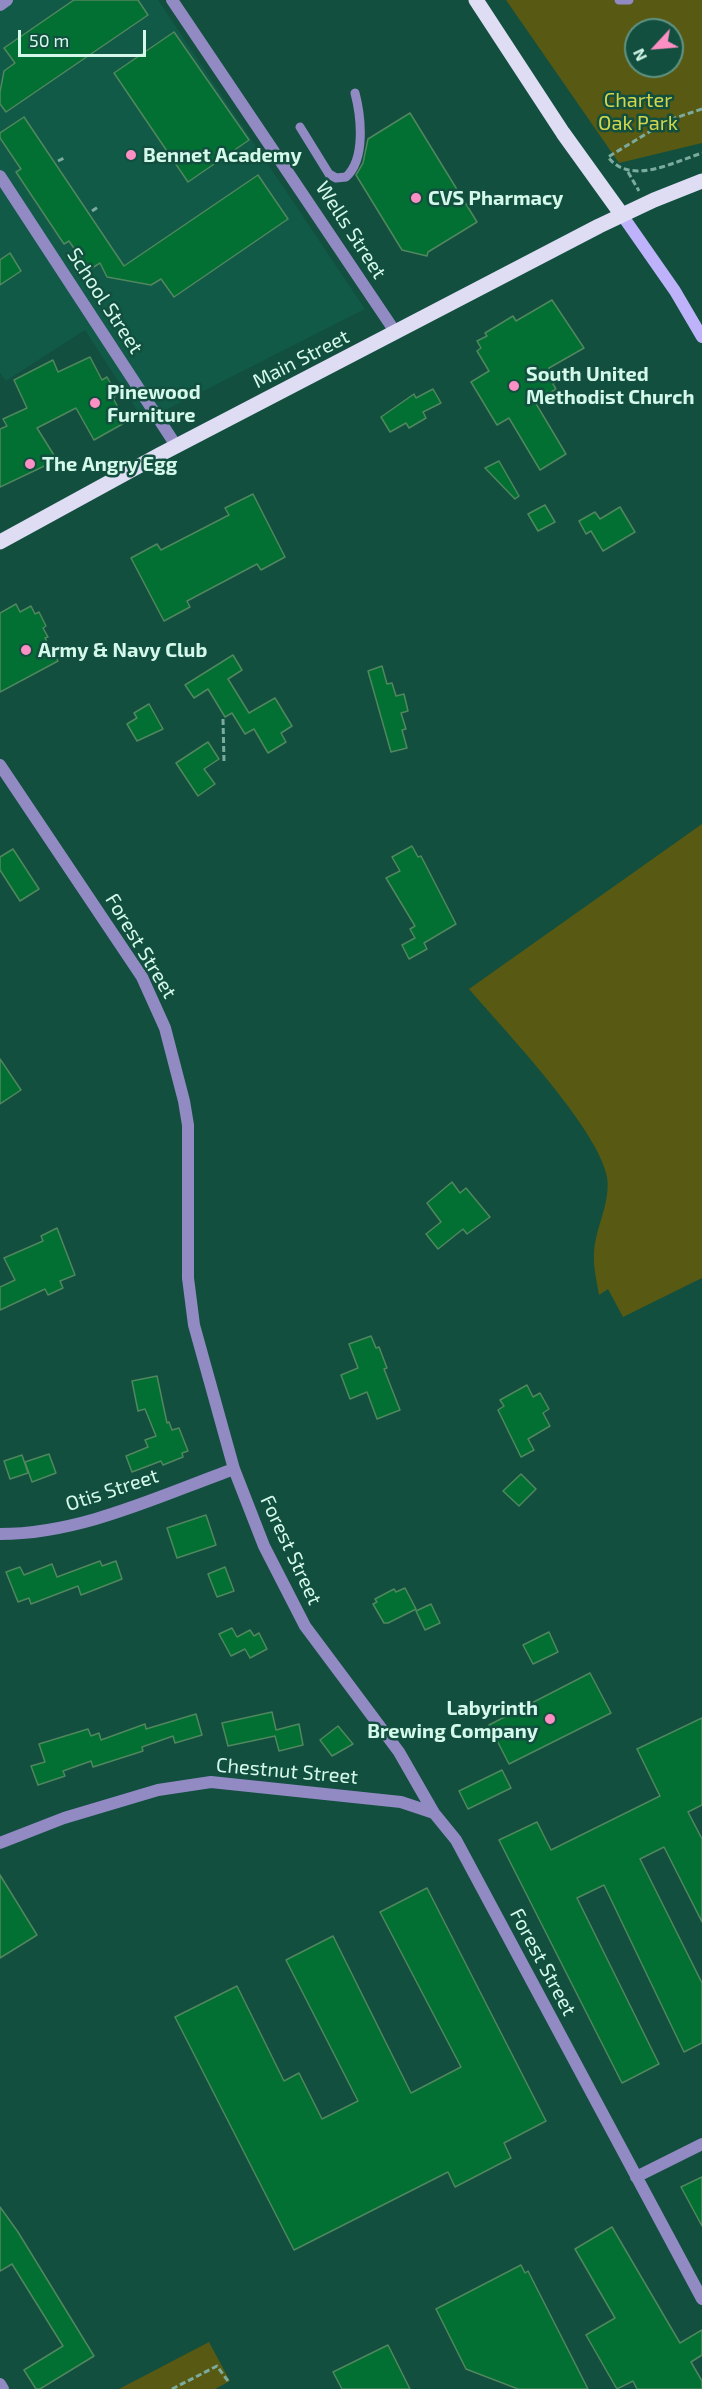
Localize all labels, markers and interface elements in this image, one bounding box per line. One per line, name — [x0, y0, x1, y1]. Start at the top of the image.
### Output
scale bar — [21, 18, 148, 56]
north arrow — [624, 18, 684, 78]
text: 50 m — [29, 29, 69, 51]
text: N — [628, 46, 650, 65]
park label: Charter Oak Park — [598, 88, 678, 135]
place label: Bennet Academy — [143, 143, 302, 167]
marker: Bennet Academy — [124, 148, 138, 162]
street label: Wells Street — [311, 177, 391, 283]
place label: CVS Pharmacy — [428, 186, 563, 210]
marker: CVS Pharmacy — [409, 191, 423, 205]
street label: School Street — [62, 244, 148, 358]
street label: Main Street — [249, 324, 353, 394]
place label: South United Methodist Church — [526, 362, 694, 409]
marker: South United Methodist Church — [507, 379, 521, 393]
place label: Pinewood Furniture — [107, 380, 201, 427]
marker: Pinewood Furniture — [88, 396, 102, 410]
place label: The Angry Egg — [42, 452, 177, 476]
marker: The Angry Egg — [23, 457, 37, 471]
place label: Army & Navy Club — [38, 638, 207, 662]
marker: Army & Navy Club — [19, 643, 33, 657]
street label: Forest Street — [100, 889, 182, 1003]
street label: Otis Street — [63, 1464, 161, 1516]
street label: Forest Street — [255, 1491, 327, 1609]
place label: Labyrinth Brewing Company — [367, 1696, 538, 1743]
marker: Labyrinth Brewing Company — [543, 1712, 557, 1726]
street label: Chestnut Street — [215, 1753, 359, 1789]
street label: Forest Street — [505, 1904, 581, 2020]

